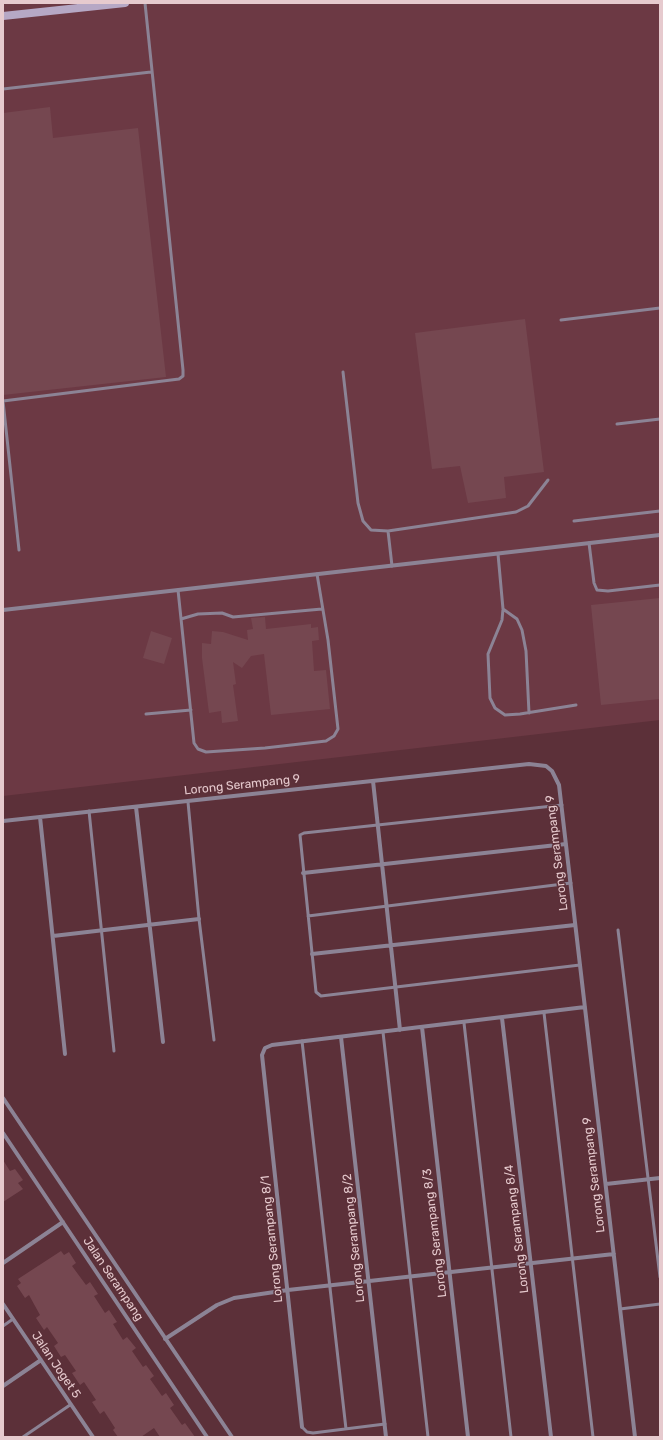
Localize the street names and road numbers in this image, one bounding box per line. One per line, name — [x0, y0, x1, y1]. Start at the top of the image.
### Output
street label: Lorong Serampang 9 — [183, 772, 301, 798]
street label: Lorong Serampang 9 — [543, 794, 571, 912]
street label: Lorong Serampang 9 — [580, 1116, 608, 1234]
street label: Lorong Serampang 8/4 — [502, 1164, 532, 1294]
street label: Lorong Serampang 8/3 — [420, 1168, 450, 1298]
street label: Lorong Serampang 8/2 — [340, 1173, 368, 1303]
street label: Lorong Serampang 8/1 — [258, 1175, 286, 1303]
street label: Jalan Serampang — [80, 1234, 146, 1324]
street label: Jalan Joget 5 — [28, 1329, 84, 1401]

